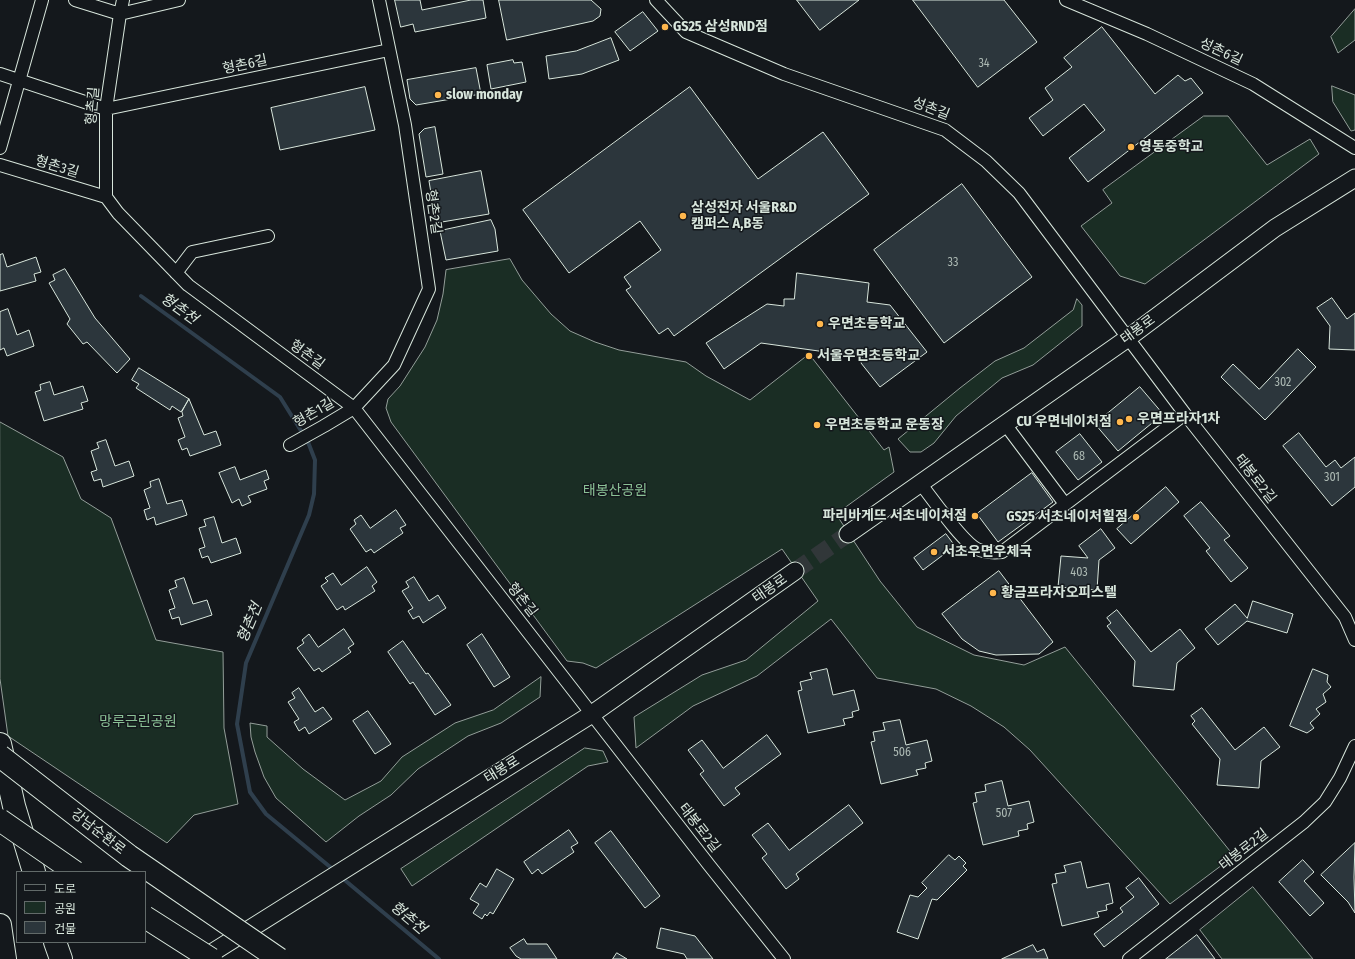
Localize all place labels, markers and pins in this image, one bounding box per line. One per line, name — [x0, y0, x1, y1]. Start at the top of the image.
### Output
place label: GS25 삼성RND점 — [673, 19, 768, 35]
marker: GS25 삼성RND점 — [660, 22, 670, 32]
place label: slow monday — [446, 87, 522, 103]
marker: slow monday — [433, 90, 443, 100]
place label: 영동중학교 — [1139, 139, 1203, 155]
marker: 영동중학교 — [1126, 142, 1136, 152]
place label: 삼성전자 서울R&D 캠퍼스 A,B동 — [691, 200, 797, 232]
marker: 삼성전자 서울R&D 캠퍼스 A,B동 — [678, 211, 688, 221]
place label: 우면초등학교 — [828, 316, 905, 332]
marker: 우면초등학교 — [815, 319, 825, 329]
place label: 서울우면초등학교 — [817, 348, 920, 364]
marker: 서울우면초등학교 — [804, 351, 814, 361]
place label: 우면프라자1차 — [1137, 411, 1220, 427]
place label: CU 우면네이처점 — [1016, 414, 1112, 430]
marker: 우면프라자1차 — [1124, 414, 1134, 424]
place label: 우면초등학교 운동장 — [825, 417, 944, 433]
marker: CU 우면네이처점 — [1115, 417, 1125, 427]
marker: 우면초등학교 운동장 — [812, 420, 822, 430]
place label: 파리바게뜨 서초네이처점 — [822, 508, 967, 524]
place label: GS25 서초네이처힐점 — [1006, 509, 1128, 525]
marker: 파리바게뜨 서초네이처점 — [970, 511, 980, 521]
marker: GS25 서초네이처힐점 — [1131, 512, 1141, 522]
place label: 서초우면우체국 — [942, 544, 1032, 560]
marker: 서초우면우체국 — [929, 547, 939, 557]
place label: 황금프라자오피스텔 — [1001, 585, 1117, 601]
marker: 황금프라자오피스텔 — [988, 588, 998, 598]

